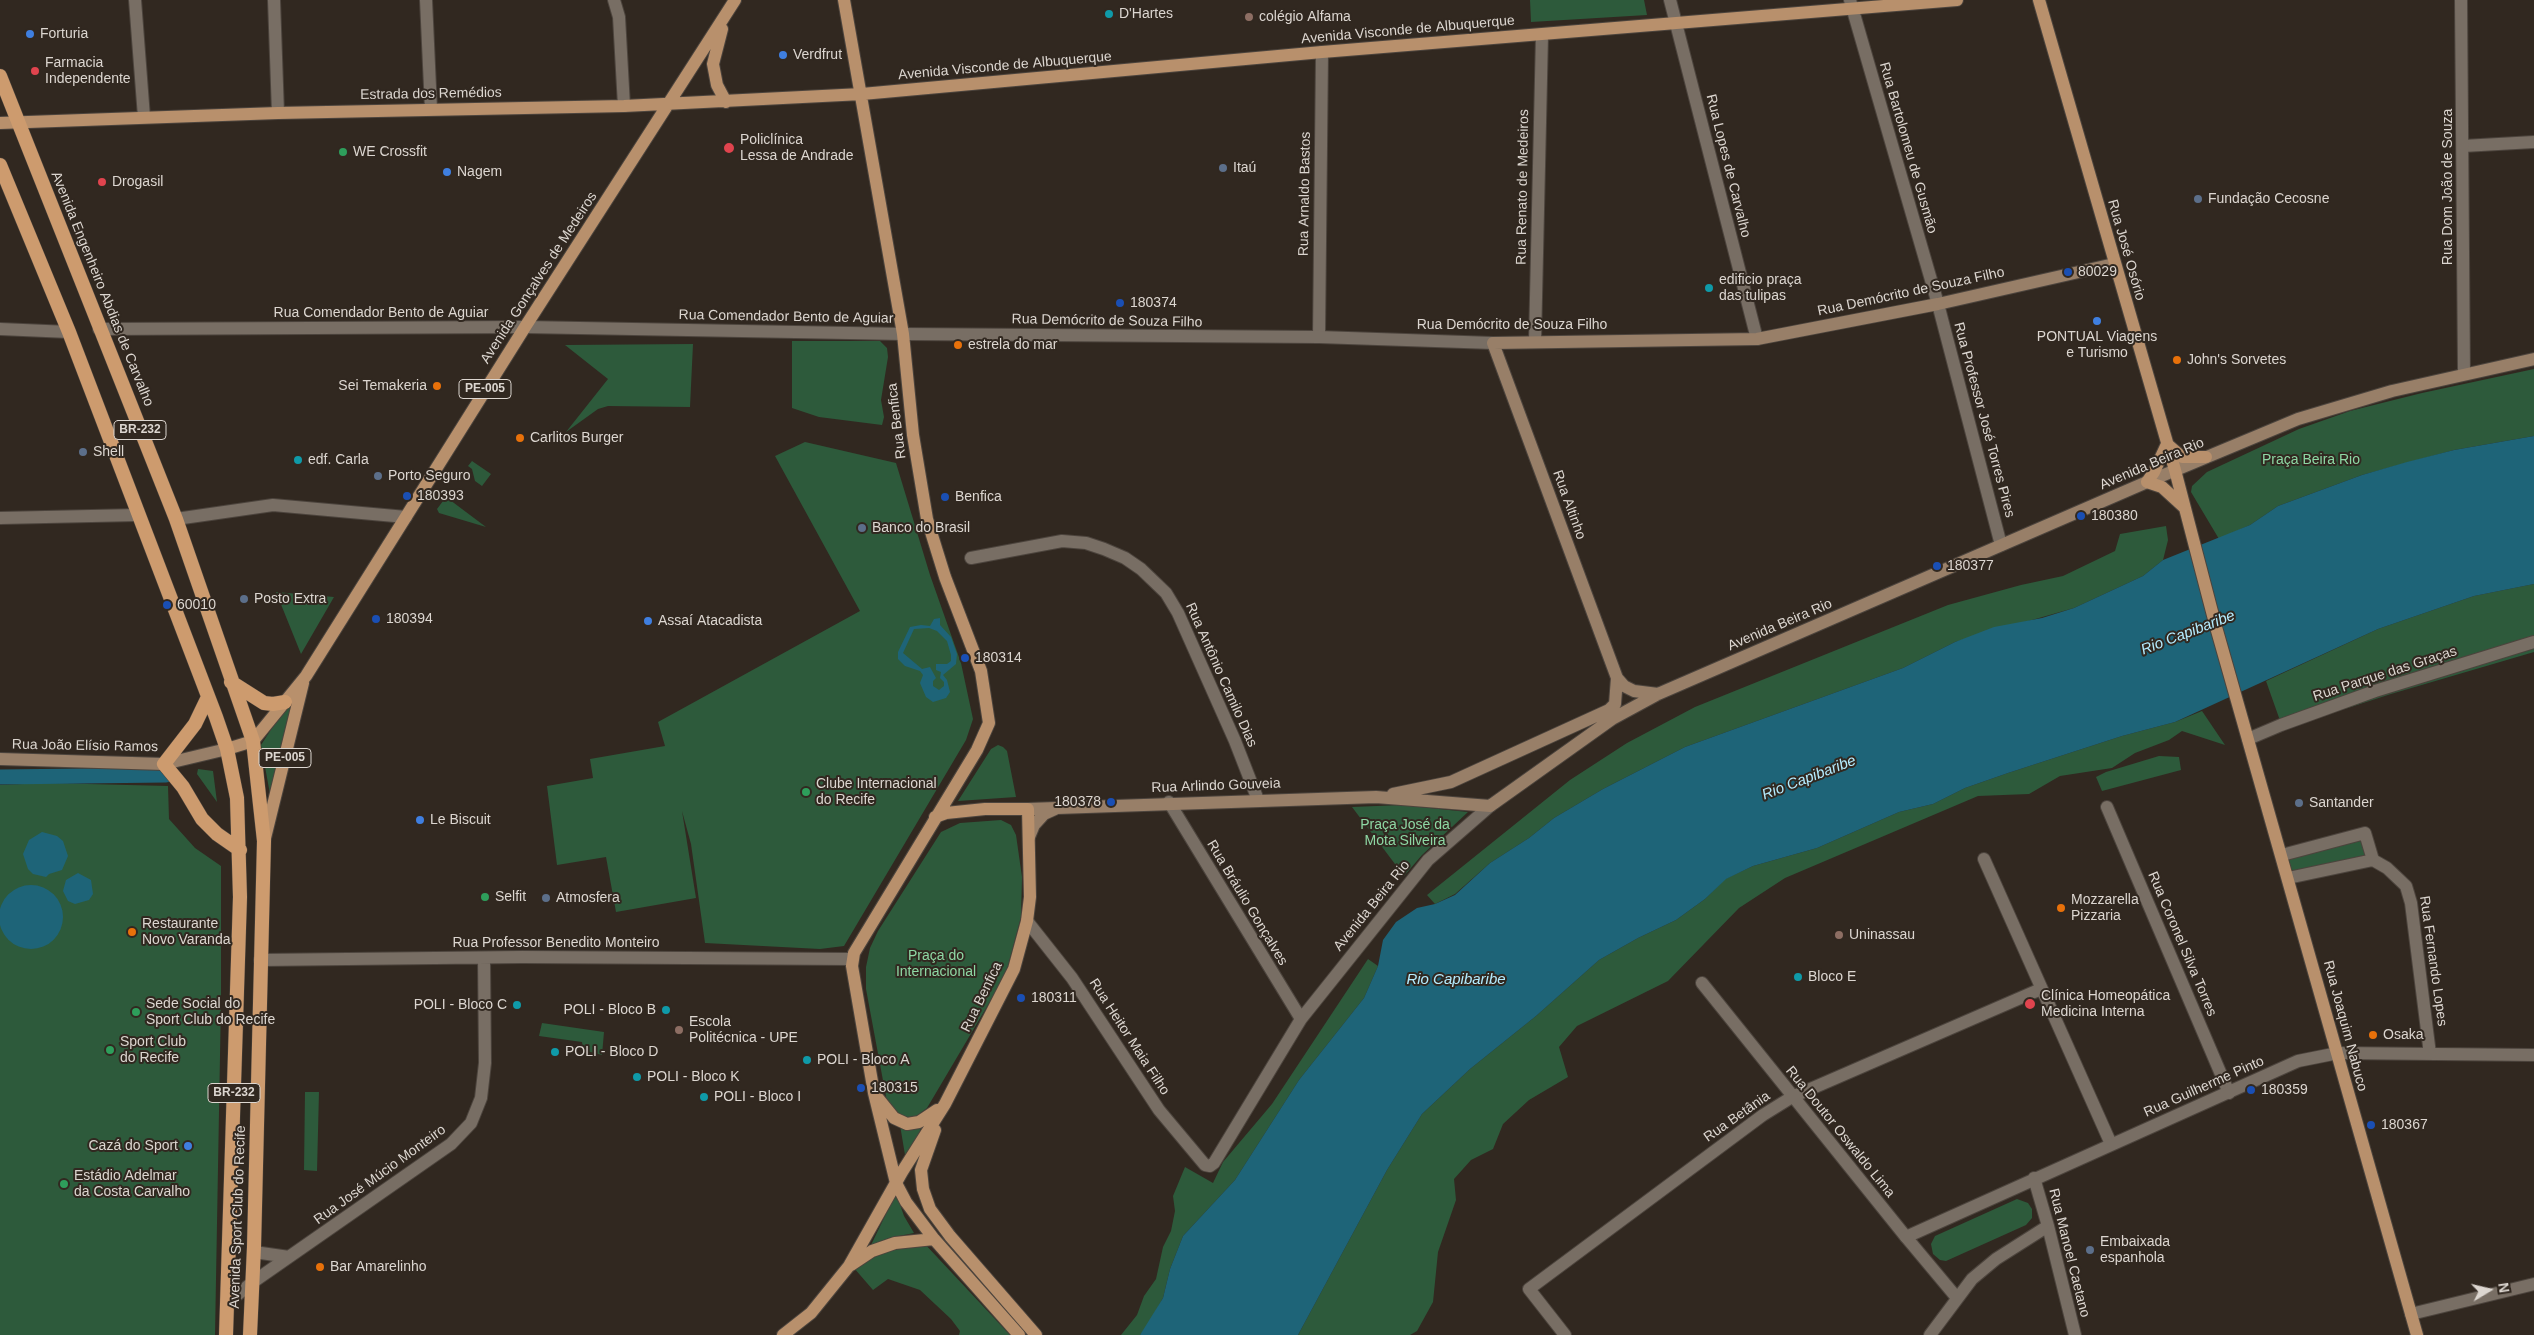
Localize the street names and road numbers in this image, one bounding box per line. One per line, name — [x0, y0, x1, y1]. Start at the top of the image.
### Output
street label: Avenida Visconde de Albuquerque — [1301, 12, 1515, 48]
street label: Avenida Visconde de Albuquerque — [898, 48, 1112, 84]
street label: Rua Bartolomeu de Gusmão — [1875, 60, 1941, 236]
street label: Estrada dos Remédios — [360, 84, 502, 104]
street label: Rua Lopes de Carvalho — [1702, 93, 1754, 239]
street label: Rua Renato de Medeiros — [1513, 109, 1533, 265]
street label: Rua Dom João de Souza — [2440, 109, 2456, 265]
street label: Rua Arnaldo Bastos — [1296, 132, 1314, 256]
street label: Avenida Engenheiro Abdias de Carvalho — [47, 169, 157, 409]
street label: Avenida Gonçalves de Medeiros — [477, 189, 601, 367]
street label: Rua José Osório — [2104, 198, 2148, 302]
street label: Rua Demócrito de Souza Filho — [1816, 264, 2006, 320]
street label: Rua Comendador Bento de Aguiar — [274, 305, 488, 321]
street label: Rua Comendador Bento de Aguiar — [678, 307, 894, 327]
street label: Rua Demócrito de Souza Filho — [1012, 311, 1202, 331]
street label: Rua Demócrito de Souza Filho — [1417, 317, 1607, 333]
street label: Rua Professor José Torres Pires — [1950, 321, 2018, 519]
road number: PE-005 — [459, 379, 511, 398]
street label: Rua Benfica — [884, 382, 910, 460]
road number: BR-232 — [114, 420, 166, 440]
street label: Avenida Beira Rio — [2097, 434, 2207, 494]
street label: Rua Altinho — [1549, 468, 1589, 542]
street label: Avenida Beira Rio — [1725, 595, 1835, 655]
street label: Rua Antônio Camilo Dias — [1182, 600, 1260, 750]
street label: Rua Parque das Graças — [2311, 643, 2459, 705]
street label: Rua João Elísio Ramos — [12, 736, 158, 756]
road number: PE-005 — [259, 748, 311, 768]
street label: Rua Arlindo Gouveia — [1151, 775, 1281, 797]
street label: Rua Bráulio Gonçalves — [1203, 837, 1291, 969]
street label: Avenida Beira Rio — [1330, 857, 1414, 955]
street label: Rua Coronel Silva Torres — [2144, 869, 2220, 1019]
street label: Rua Fernando Lopes — [2416, 895, 2450, 1027]
street label: Rua Professor Benedito Monteiro — [453, 935, 659, 951]
street label: Rua Benfica — [958, 959, 1006, 1035]
street label: Rua Joaquim Nabuco — [2319, 959, 2371, 1093]
street label: Rua Heitor Maia Filho — [1085, 976, 1173, 1098]
street label: Rua Guilherme Pinto — [2141, 1053, 2267, 1121]
street label: Rua Doutor Oswaldo Lima — [1782, 1063, 1898, 1201]
road number: BR-232 — [208, 1084, 260, 1102]
street label: Rua Betânia — [1701, 1088, 1773, 1146]
street label: Rua José Múcio Monteiro — [311, 1122, 449, 1228]
street label: Avenida Sport Club do Recife — [226, 1125, 250, 1309]
street label: Rua Manoel Caetano — [2045, 1187, 2093, 1319]

